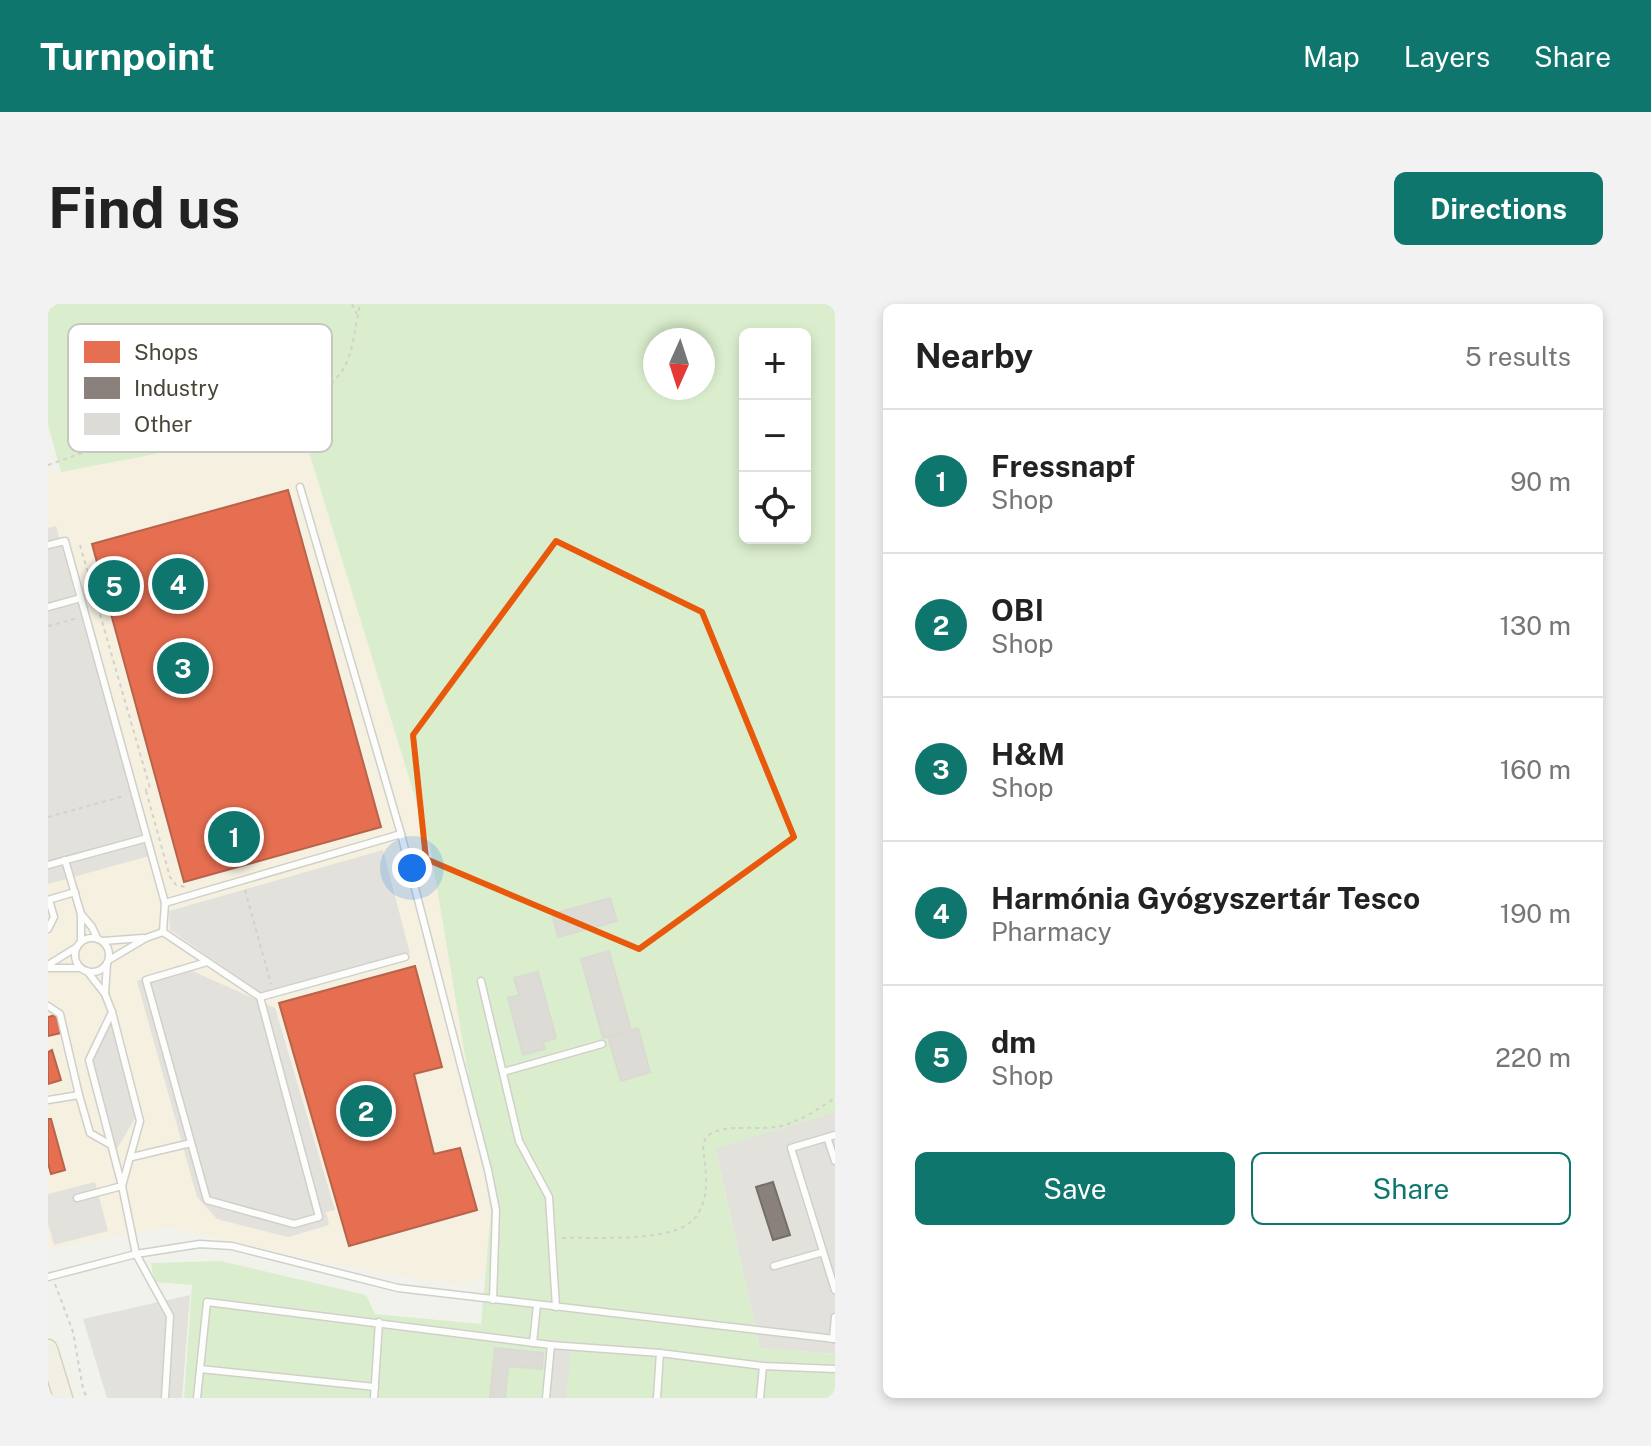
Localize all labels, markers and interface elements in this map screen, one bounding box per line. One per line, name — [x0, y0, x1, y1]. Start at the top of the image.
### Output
text: Turnpoint — [40, 34, 215, 79]
text: Map — [1303, 40, 1360, 73]
text: Layers — [1404, 40, 1490, 73]
text: Share — [1534, 40, 1611, 73]
button: Directions — [1394, 172, 1603, 245]
text: Find us — [48, 175, 240, 241]
legend — [68, 324, 332, 452]
north arrow — [643, 328, 715, 400]
map controls — [739, 328, 811, 544]
button: + — [739, 328, 811, 400]
text: Nearby — [915, 336, 1033, 376]
text: Shops — [134, 339, 198, 365]
text: 5 results — [1465, 341, 1571, 372]
text: Industry — [134, 375, 219, 401]
button: − — [739, 400, 811, 472]
text: Other — [134, 411, 192, 437]
text: Fressnapf — [991, 448, 1135, 484]
text: 1 — [935, 466, 947, 497]
text: 90 m — [1510, 466, 1571, 497]
button: locate — [739, 472, 811, 544]
text: Shop — [991, 484, 1054, 515]
pin: 4 — [152, 554, 204, 614]
pin: 5 — [88, 556, 140, 616]
text: OBI — [991, 592, 1044, 628]
text: 2 — [933, 610, 949, 641]
text: 130 m — [1499, 610, 1571, 641]
text: Shop — [991, 628, 1054, 659]
pin: 3 — [157, 638, 209, 698]
text: H&M — [991, 736, 1065, 772]
text: 3 — [932, 754, 950, 785]
text: 160 m — [1500, 754, 1571, 785]
text: Shop — [991, 772, 1054, 803]
pin: 1 — [208, 807, 260, 867]
your location — [392, 848, 432, 888]
text: Harmónia Gyógyszertár Tesco — [991, 880, 1420, 916]
text: 4 — [932, 898, 950, 929]
text: 190 m — [1500, 898, 1571, 929]
text: Pharmacy — [991, 916, 1112, 947]
text: dm — [991, 1024, 1036, 1060]
text: 5 — [932, 1042, 950, 1073]
text: 220 m — [1495, 1042, 1571, 1073]
text: Shop — [991, 1060, 1054, 1091]
pin: 2 — [340, 1081, 392, 1141]
button: Save — [915, 1152, 1235, 1225]
button: Share — [1251, 1152, 1571, 1225]

